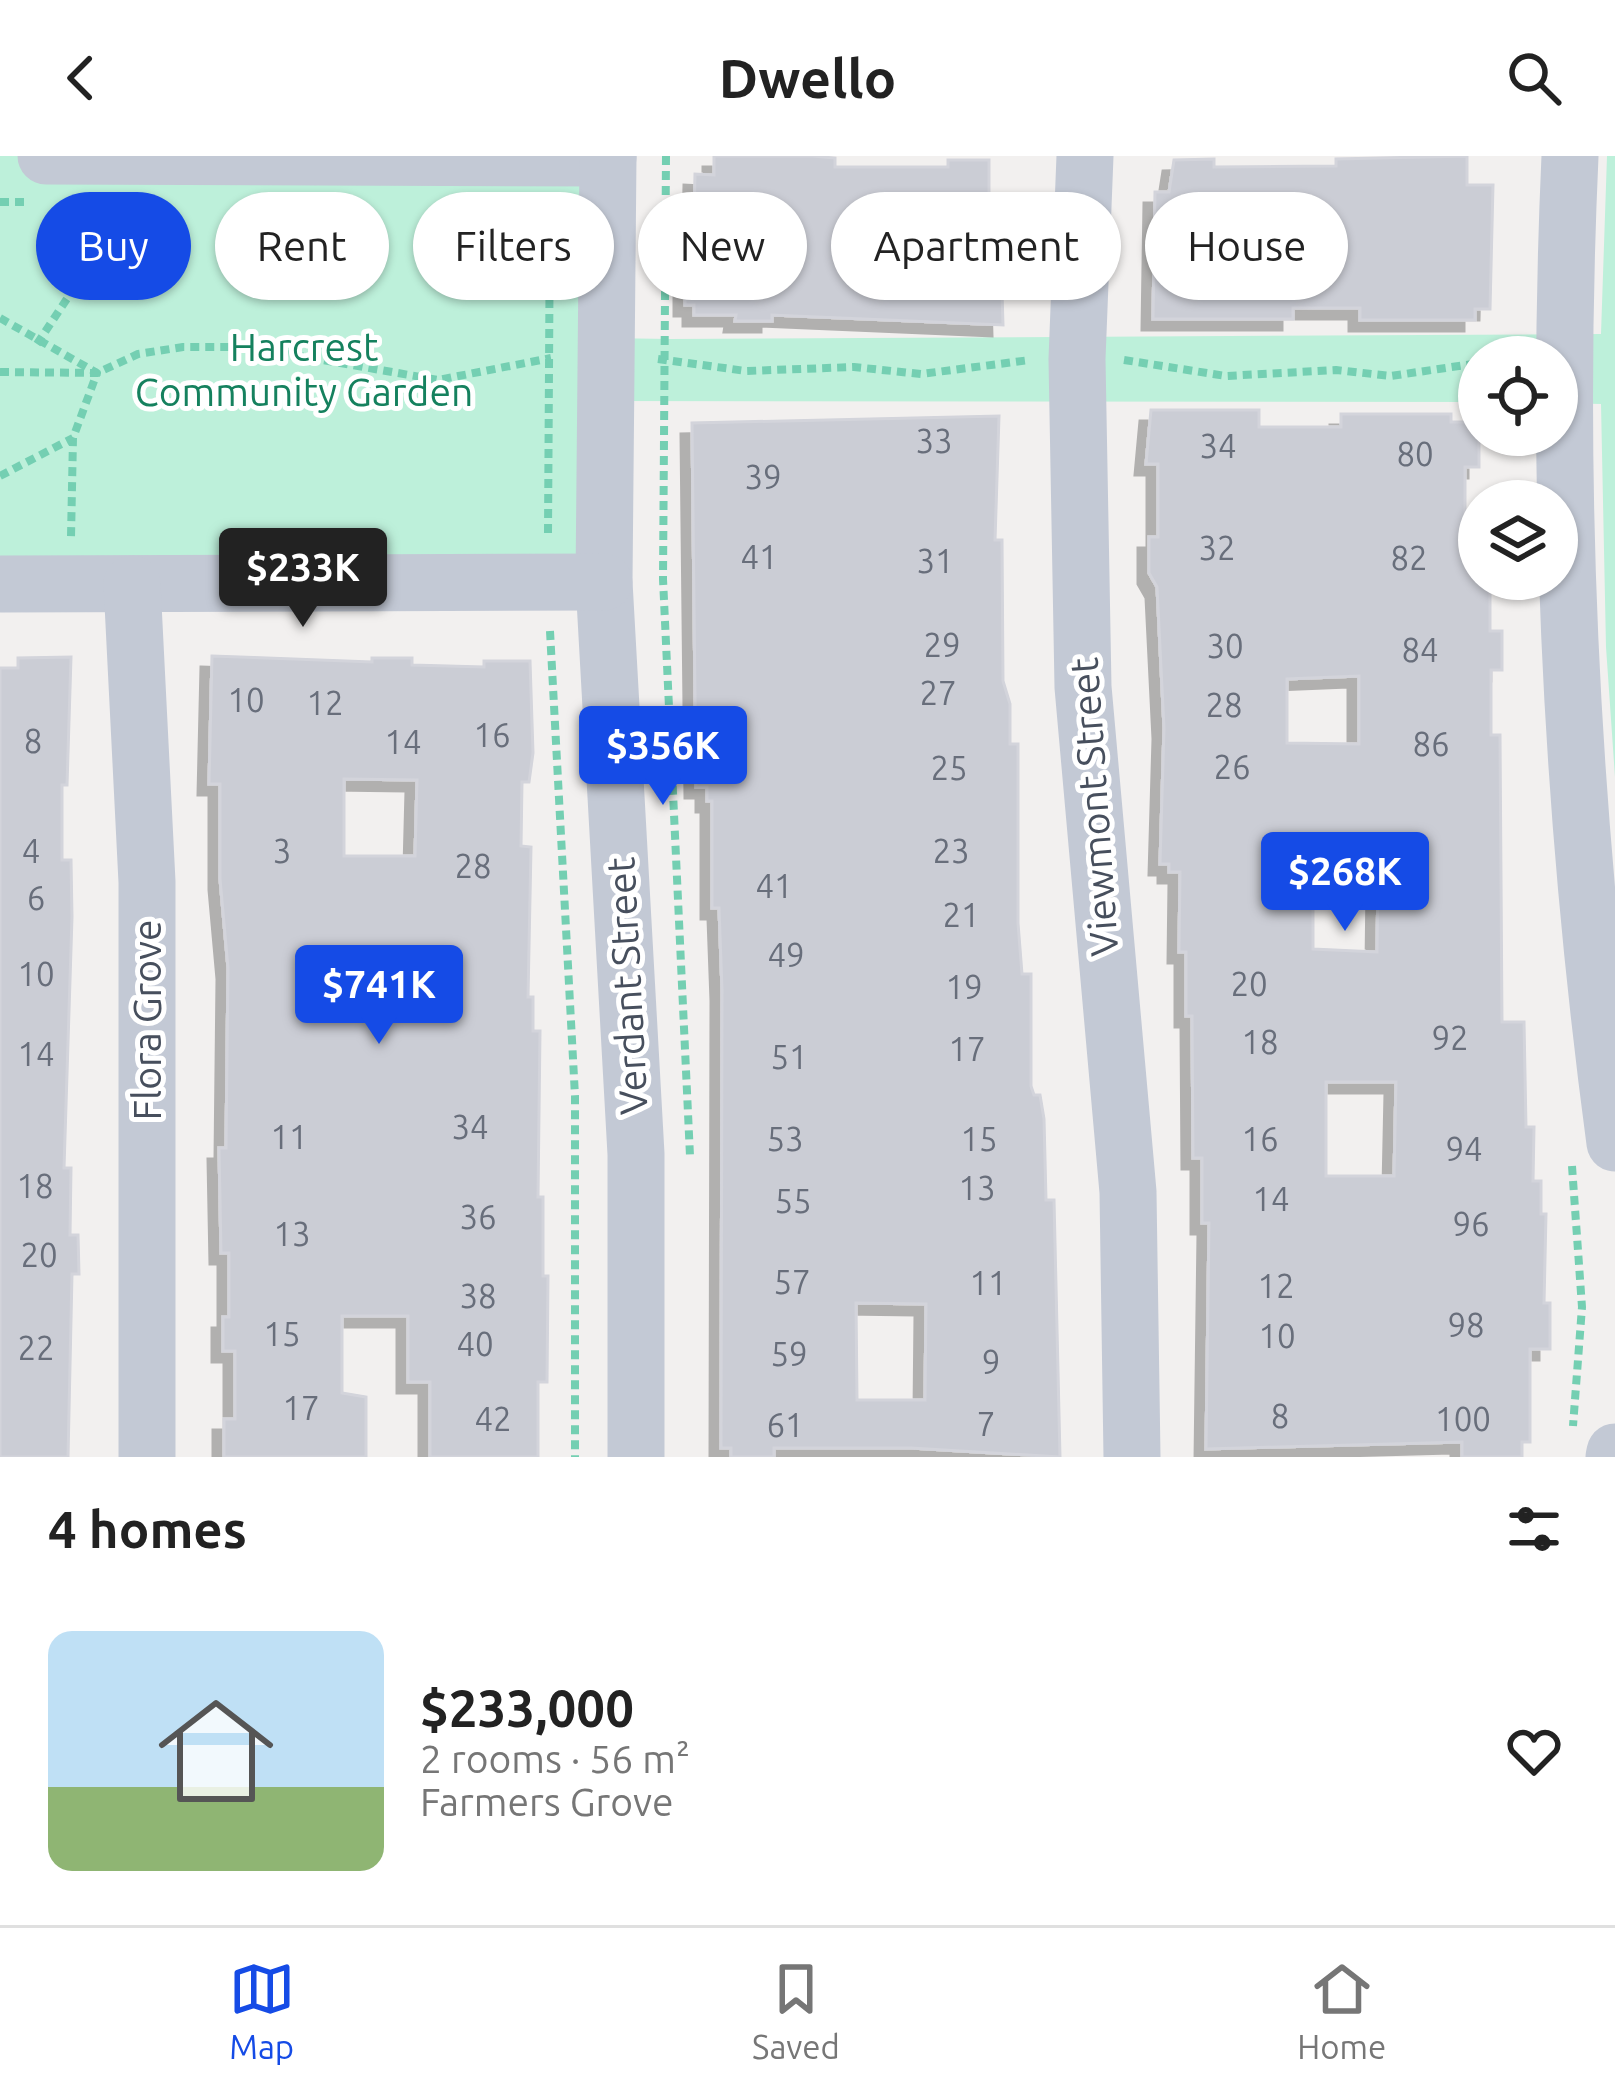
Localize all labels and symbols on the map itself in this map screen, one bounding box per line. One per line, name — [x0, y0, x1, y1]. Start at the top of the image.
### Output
park label: Harcrest Community Garden — [135, 325, 473, 413]
house number: 33 — [915, 422, 953, 459]
house number: 34 — [1199, 427, 1237, 464]
house number: 80 — [1396, 435, 1434, 472]
house number: 39 — [744, 458, 782, 495]
pin: $233K — [219, 528, 387, 630]
house number: 32 — [1198, 529, 1236, 566]
house number: 41 — [740, 538, 778, 575]
house number: 82 — [1390, 539, 1428, 576]
house number: 31 — [916, 542, 954, 579]
house number: 29 — [923, 626, 961, 663]
house number: 30 — [1206, 627, 1244, 664]
house number: 84 — [1401, 631, 1439, 668]
street label: Viewmont Street — [1062, 656, 1125, 958]
house number: 27 — [919, 674, 957, 711]
house number: 10 — [227, 681, 265, 718]
house number: 12 — [306, 684, 344, 721]
house number: 28 — [1205, 686, 1243, 723]
pin: $356K — [579, 706, 747, 808]
house number: 16 — [473, 716, 511, 753]
house number: 8 — [24, 722, 42, 759]
house number: 14 — [384, 723, 422, 760]
house number: 86 — [1412, 725, 1450, 762]
house number: 26 — [1213, 748, 1251, 785]
house number: 25 — [930, 749, 968, 786]
house number: 4 — [22, 832, 40, 869]
house number: 3 — [273, 832, 291, 869]
house number: 23 — [932, 832, 970, 869]
pin: $268K — [1261, 832, 1429, 934]
house number: 28 — [454, 847, 492, 884]
street label: Verdant Street — [598, 856, 655, 1116]
house number: 41 — [755, 867, 793, 904]
house number: 6 — [27, 879, 45, 916]
house number: 21 — [942, 896, 980, 933]
street label: Flora Grove — [125, 919, 168, 1121]
house number: 49 — [767, 936, 805, 973]
pin: $741K — [295, 945, 463, 1047]
house number: 10 — [17, 955, 55, 992]
house number: 20 — [1230, 965, 1268, 1002]
house number: 19 — [945, 968, 983, 1005]
house number: 92 — [1431, 1019, 1469, 1056]
house number: 18 — [1241, 1023, 1279, 1060]
house number: 17 — [948, 1030, 986, 1067]
house number: 14 — [17, 1035, 55, 1072]
house number: 51 — [770, 1038, 808, 1075]
house number: 34 — [451, 1108, 489, 1145]
house number: 11 — [270, 1118, 308, 1155]
house number: 53 — [766, 1120, 804, 1157]
house number: 15 — [960, 1120, 998, 1157]
house number: 16 — [1241, 1120, 1279, 1157]
house number: 94 — [1445, 1130, 1483, 1167]
house number: 18 — [16, 1167, 54, 1204]
house number: 13 — [958, 1169, 996, 1206]
house number: 14 — [1252, 1180, 1290, 1217]
house number: 55 — [774, 1182, 812, 1219]
house number: 36 — [459, 1198, 497, 1235]
house number: 96 — [1452, 1205, 1490, 1242]
house number: 13 — [273, 1215, 311, 1252]
house number: 20 — [20, 1236, 58, 1273]
house number: 57 — [773, 1263, 811, 1300]
house number: 11 — [969, 1264, 1007, 1301]
house number: 12 — [1257, 1267, 1295, 1304]
house number: 38 — [459, 1277, 497, 1314]
house number: 98 — [1447, 1306, 1485, 1343]
house number: 15 — [263, 1315, 301, 1352]
house number: 10 — [1258, 1317, 1296, 1354]
house number: 40 — [456, 1325, 494, 1362]
house number: 22 — [17, 1329, 55, 1366]
house number: 59 — [770, 1335, 808, 1372]
house number: 9 — [982, 1343, 1000, 1380]
house number: 17 — [282, 1389, 320, 1426]
house number: 8 — [1271, 1397, 1289, 1434]
house number: 42 — [474, 1400, 512, 1437]
house number: 100 — [1435, 1400, 1491, 1437]
house number: 7 — [977, 1405, 995, 1442]
house number: 61 — [766, 1406, 804, 1443]

